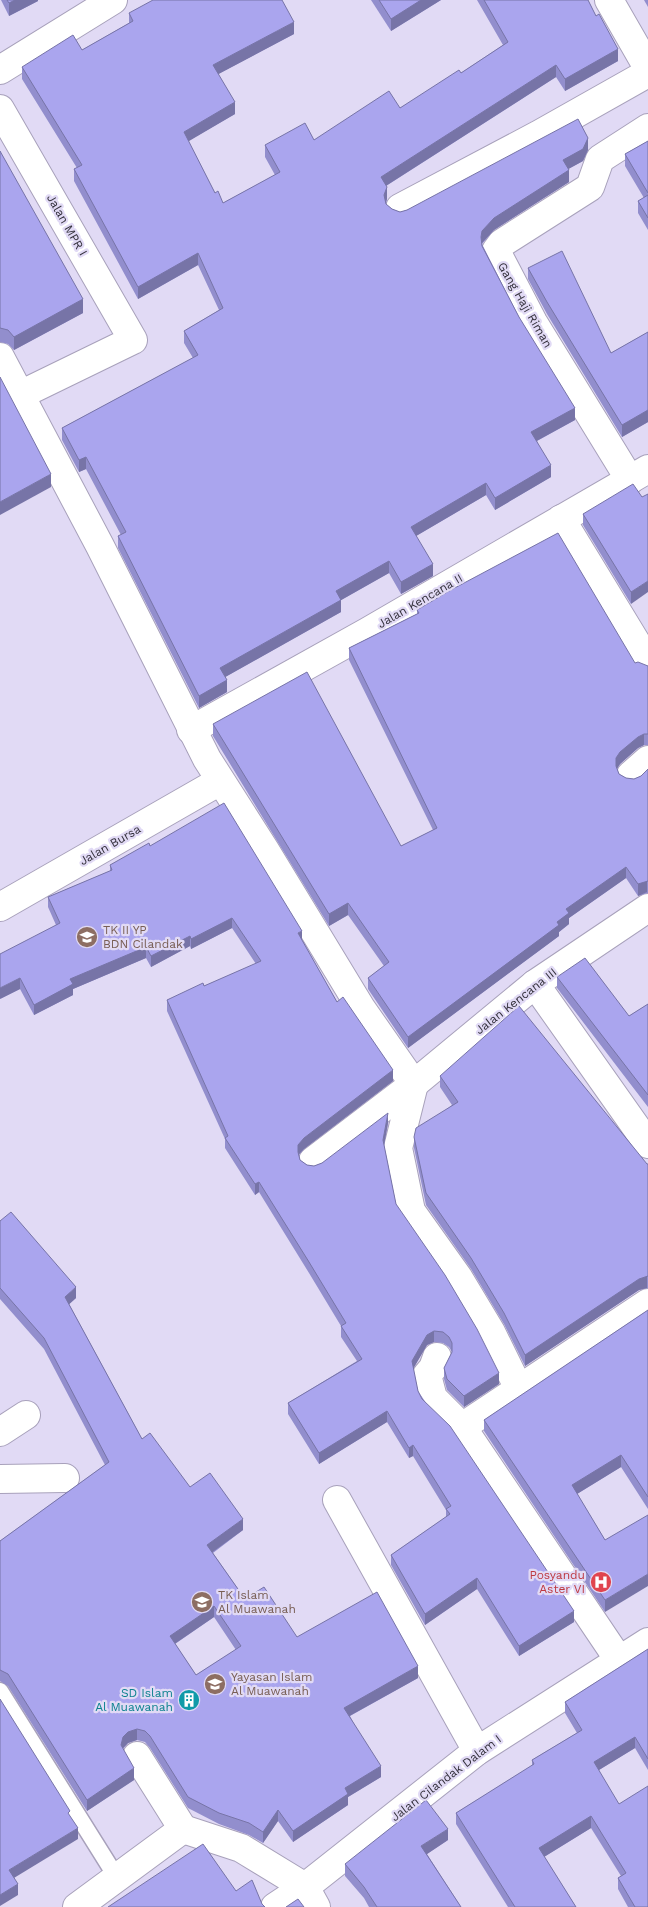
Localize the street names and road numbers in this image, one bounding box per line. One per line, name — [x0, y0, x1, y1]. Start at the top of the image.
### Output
street label: Jalan MPR I — [44, 192, 90, 258]
street label: Gang Haji Riman — [495, 260, 555, 350]
street label: Jalan Kencana II — [375, 571, 465, 631]
street label: Jalan Bursa — [77, 822, 143, 868]
street label: Jalan Kencana III — [473, 965, 559, 1037]
street label: Jalan Cilandak Dalam I — [388, 1732, 504, 1824]

